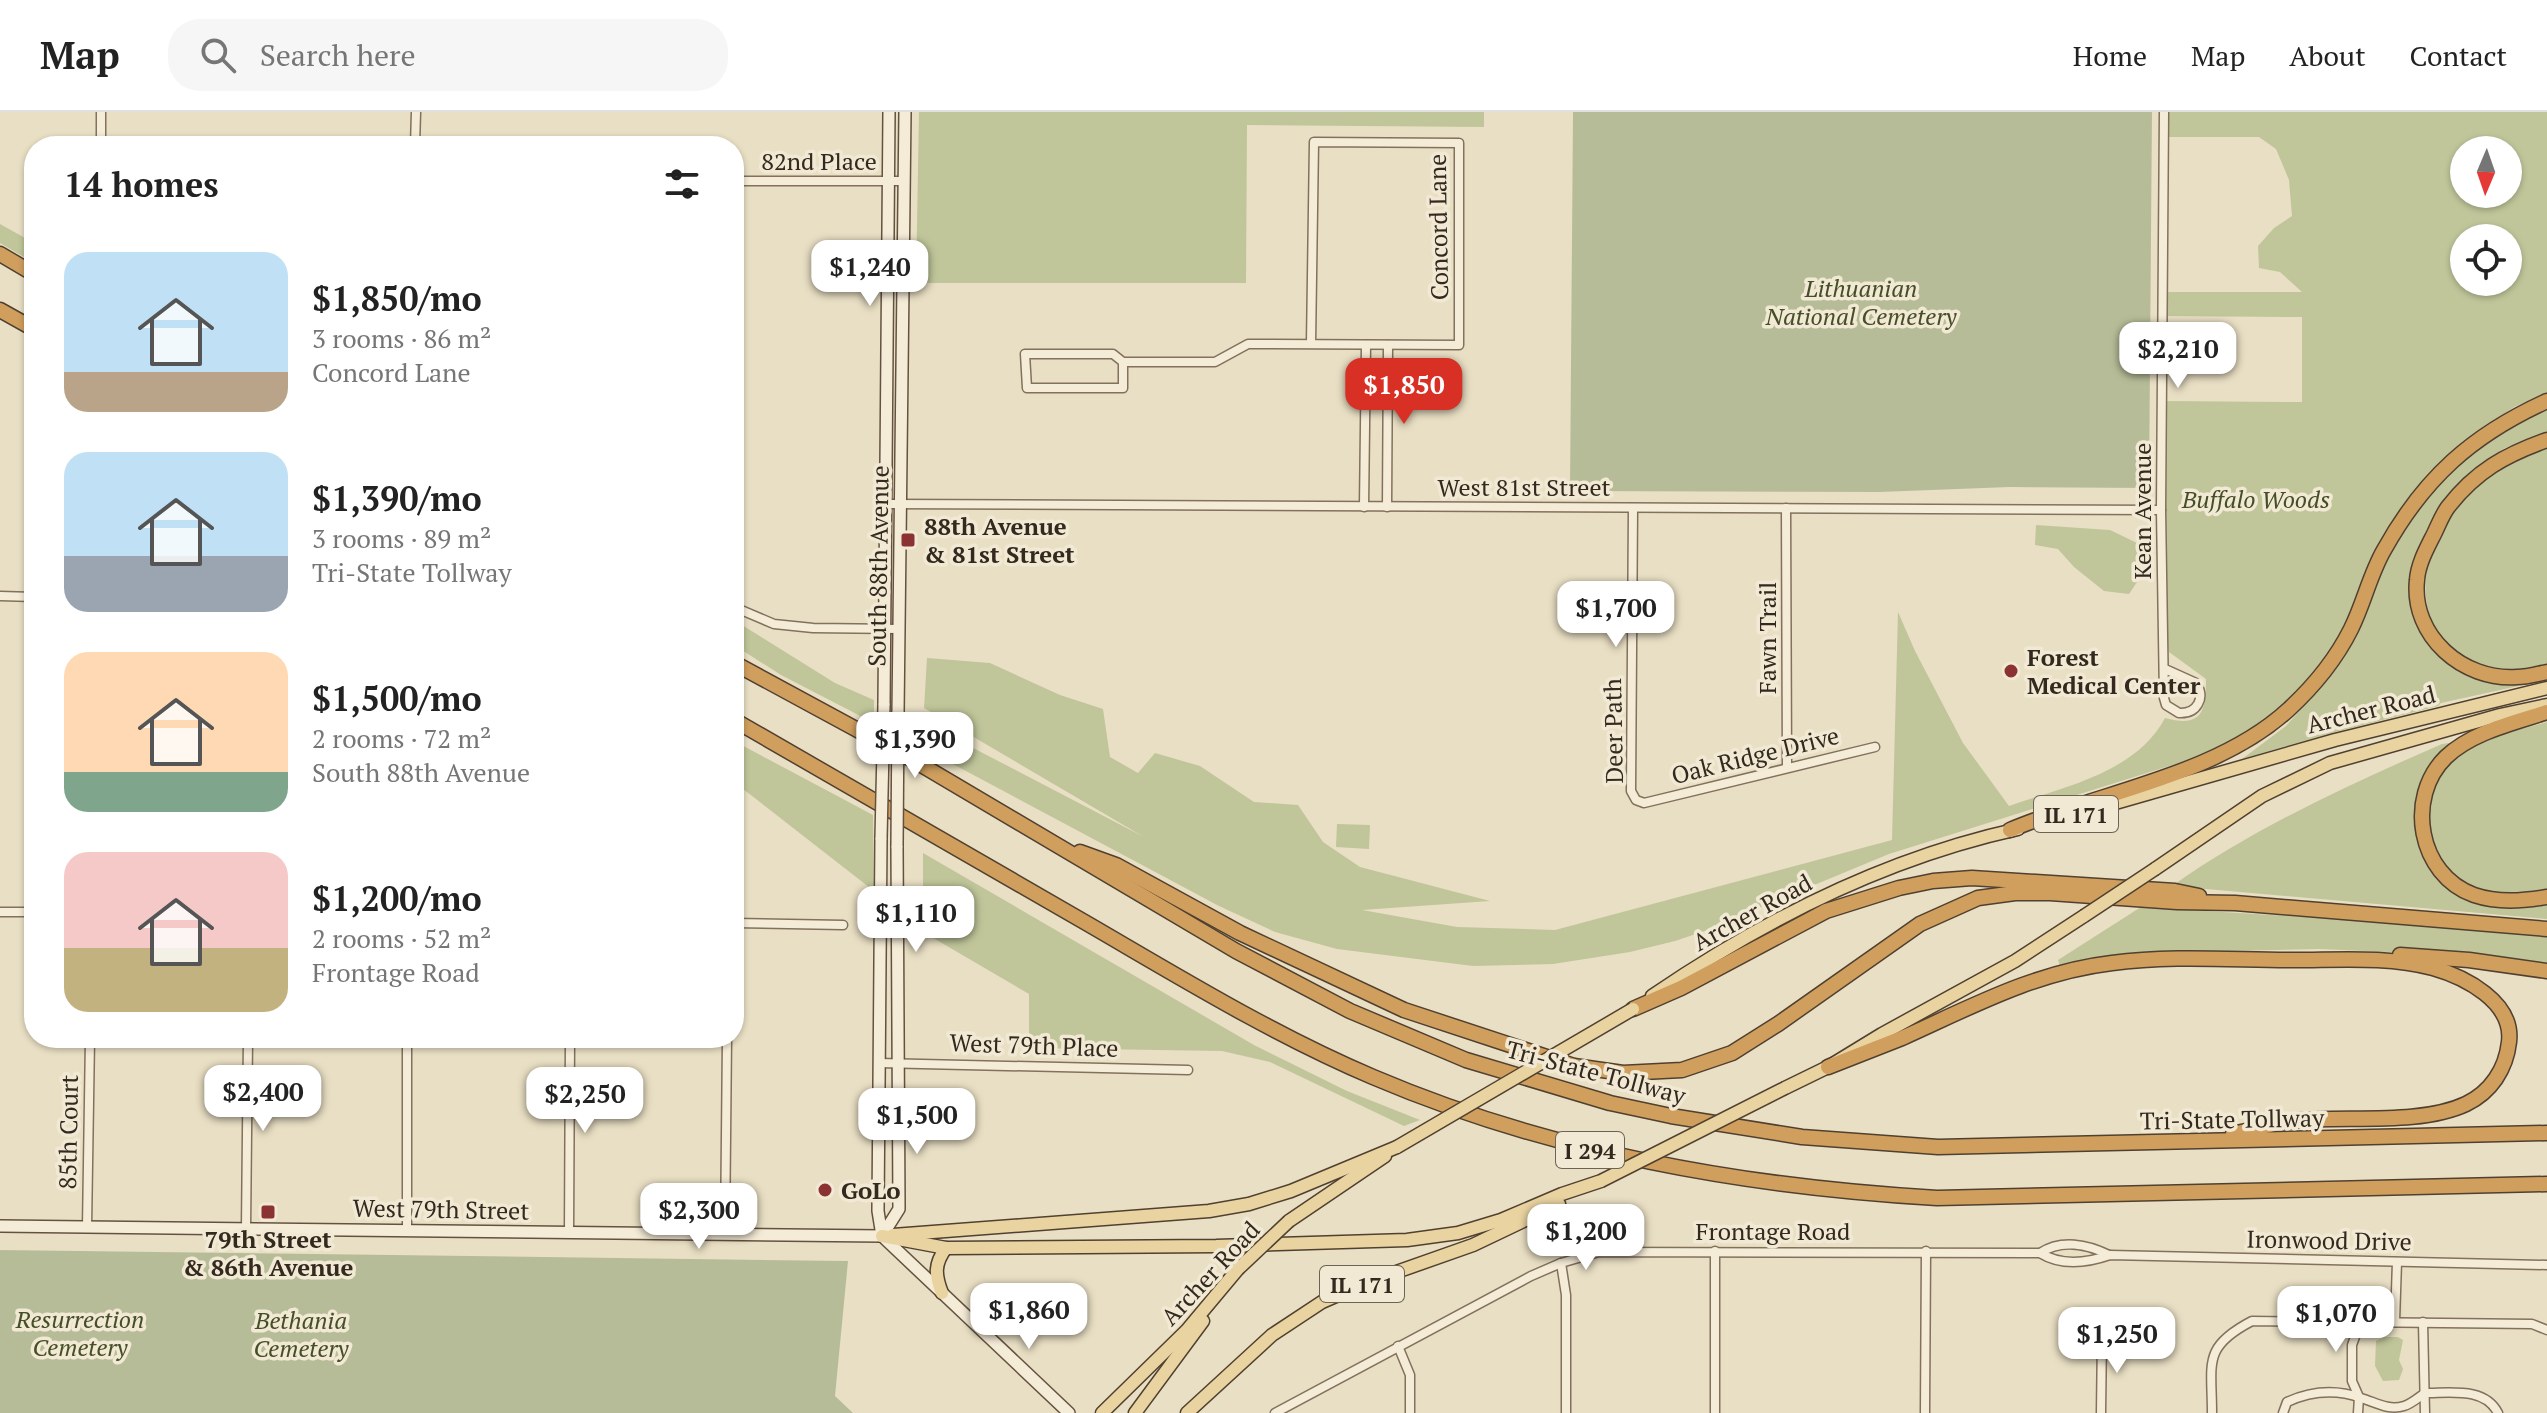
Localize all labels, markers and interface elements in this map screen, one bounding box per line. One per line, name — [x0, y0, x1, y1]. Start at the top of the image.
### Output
search box — [168, 19, 728, 91]
text: Map — [40, 30, 120, 80]
icon: search — [196, 33, 240, 77]
text: Search here — [260, 35, 416, 75]
text: Home — [2073, 37, 2147, 74]
text: Map — [2191, 37, 2245, 74]
text: About — [2289, 37, 2366, 74]
text: Contact — [2410, 37, 2507, 74]
north arrow — [2450, 136, 2522, 208]
map controls — [2450, 136, 2522, 296]
street label: 82nd Place — [761, 145, 877, 177]
street label: Concord Lane — [1421, 154, 1455, 300]
text: 14 homes — [64, 162, 219, 207]
icon: filters — [660, 162, 704, 206]
button: locate — [2450, 224, 2522, 296]
pin: $1,240 — [805, 240, 935, 308]
text: $1,240 — [829, 249, 911, 283]
park label: Lithuanian National Cemetery — [1765, 272, 1957, 332]
text: $1,850/mo — [312, 276, 482, 321]
icon: home — [128, 284, 224, 380]
text: 3 rooms · 86 m² — [312, 321, 491, 355]
pin: $2,210 — [2113, 322, 2243, 390]
text: $2,210 — [2137, 331, 2219, 365]
text: Concord Lane — [312, 355, 471, 389]
pin: $1,850 — [1339, 358, 1469, 426]
text: $1,850 — [1363, 367, 1445, 401]
street label: Kean Avenue — [2126, 443, 2158, 579]
street label: South 88th Avenue — [860, 465, 896, 667]
street label: West 81st Street — [1438, 471, 1610, 503]
text: $1,390/mo — [312, 476, 482, 521]
park label: Buffalo Woods — [2181, 483, 2330, 515]
icon: home — [128, 484, 224, 580]
place label: 88th Avenue & 81st Street — [924, 510, 1075, 570]
text: 3 rooms · 89 m² — [312, 521, 491, 555]
marker: 88th Avenue & 81st Street — [899, 531, 917, 549]
text: Tri-State Tollway — [312, 555, 512, 589]
pin: $1,700 — [1551, 581, 1681, 649]
street label: Fawn Trail — [1751, 582, 1783, 694]
text: $1,700 — [1575, 590, 1657, 624]
place label: Forest Medical Center — [2027, 641, 2201, 701]
marker: Forest Medical Center — [2002, 662, 2020, 680]
text: $1,500/mo — [312, 676, 482, 721]
street label: Deer Path — [1596, 678, 1630, 784]
street label: Archer Road — [2303, 678, 2439, 740]
icon: home — [128, 684, 224, 780]
pin: $1,390 — [850, 712, 980, 780]
street label: Oak Ridge Drive — [1668, 719, 1842, 791]
text: 2 rooms · 72 m² — [312, 721, 491, 755]
text: $1,390 — [874, 721, 956, 755]
text: South 88th Avenue — [312, 755, 530, 789]
road number: IL 171 — [2034, 796, 2118, 832]
street label: Archer Road — [1687, 866, 1817, 958]
text: $1,200/mo — [312, 876, 482, 921]
icon: home — [128, 884, 224, 980]
pin: $1,110 — [851, 886, 981, 954]
text: $1,110 — [875, 895, 957, 929]
text: 2 rooms · 52 m² — [312, 921, 491, 955]
text: Frontage Road — [312, 955, 480, 989]
street label: West 79th Place — [949, 1026, 1119, 1064]
street label: Tri-State Tollway — [1503, 1033, 1690, 1112]
pin: $2,400 — [198, 1065, 328, 1133]
pin: $2,250 — [520, 1067, 650, 1135]
street label: 85th Court — [51, 1074, 85, 1190]
text: $2,400 — [222, 1074, 304, 1108]
text: $2,250 — [544, 1076, 626, 1110]
pin: $1,500 — [852, 1088, 982, 1156]
text: $1,500 — [876, 1097, 958, 1131]
street label: Tri-State Tollway — [2140, 1101, 2325, 1137]
road number: I 294 — [1556, 1132, 1624, 1168]
place label: GoLo — [841, 1174, 901, 1206]
marker: GoLo — [816, 1181, 834, 1199]
pin: $2,300 — [634, 1183, 764, 1251]
street label: West 79th Street — [352, 1191, 530, 1227]
text: $2,300 — [658, 1192, 740, 1226]
marker: 79th Street & 86th Avenue — [259, 1203, 277, 1221]
pin: $1,200 — [1521, 1204, 1651, 1272]
text: $1,200 — [1545, 1213, 1627, 1247]
street label: Archer Road — [1153, 1214, 1267, 1332]
street label: Frontage Road — [1696, 1215, 1850, 1247]
place label: 79th Street & 86th Avenue — [183, 1223, 353, 1283]
street label: Ironwood Drive — [2246, 1223, 2412, 1257]
road number: IL 171 — [1320, 1266, 1404, 1302]
pin: $1,860 — [964, 1283, 1094, 1351]
pin: $1,070 — [2271, 1286, 2401, 1354]
text: $1,860 — [988, 1292, 1070, 1326]
text: $1,070 — [2295, 1295, 2377, 1329]
park label: Resurrection Cemetery — [15, 1303, 144, 1363]
park label: Bethania Cemetery — [254, 1304, 350, 1364]
pin: $1,250 — [2052, 1307, 2182, 1375]
text: $1,250 — [2076, 1316, 2158, 1350]

